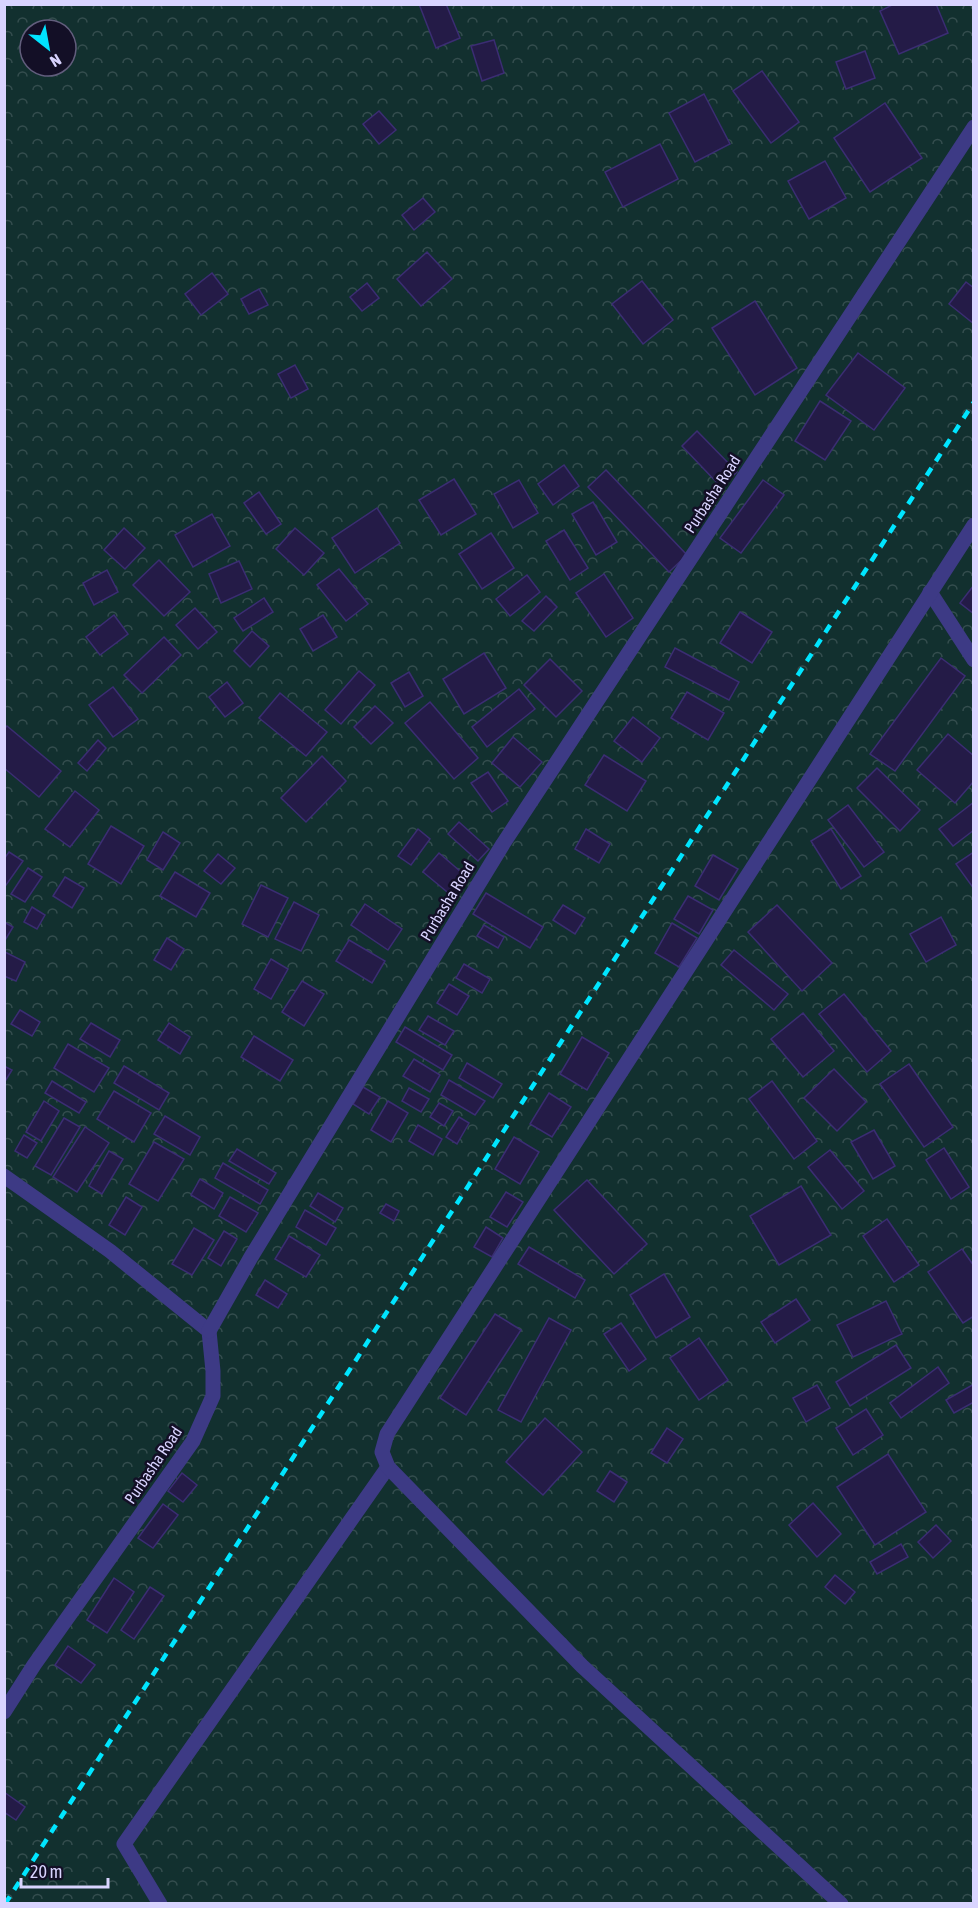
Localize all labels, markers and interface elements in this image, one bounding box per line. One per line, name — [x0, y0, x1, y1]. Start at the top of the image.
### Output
north arrow — [18, 18, 78, 78]
text: N — [47, 51, 64, 71]
street label: Purbasha Road — [680, 452, 744, 536]
street label: Purbasha Road — [416, 858, 478, 944]
street label: Purbasha Road — [121, 1423, 185, 1507]
scale bar — [21, 1851, 108, 1889]
text: 20 m — [30, 1861, 62, 1882]

